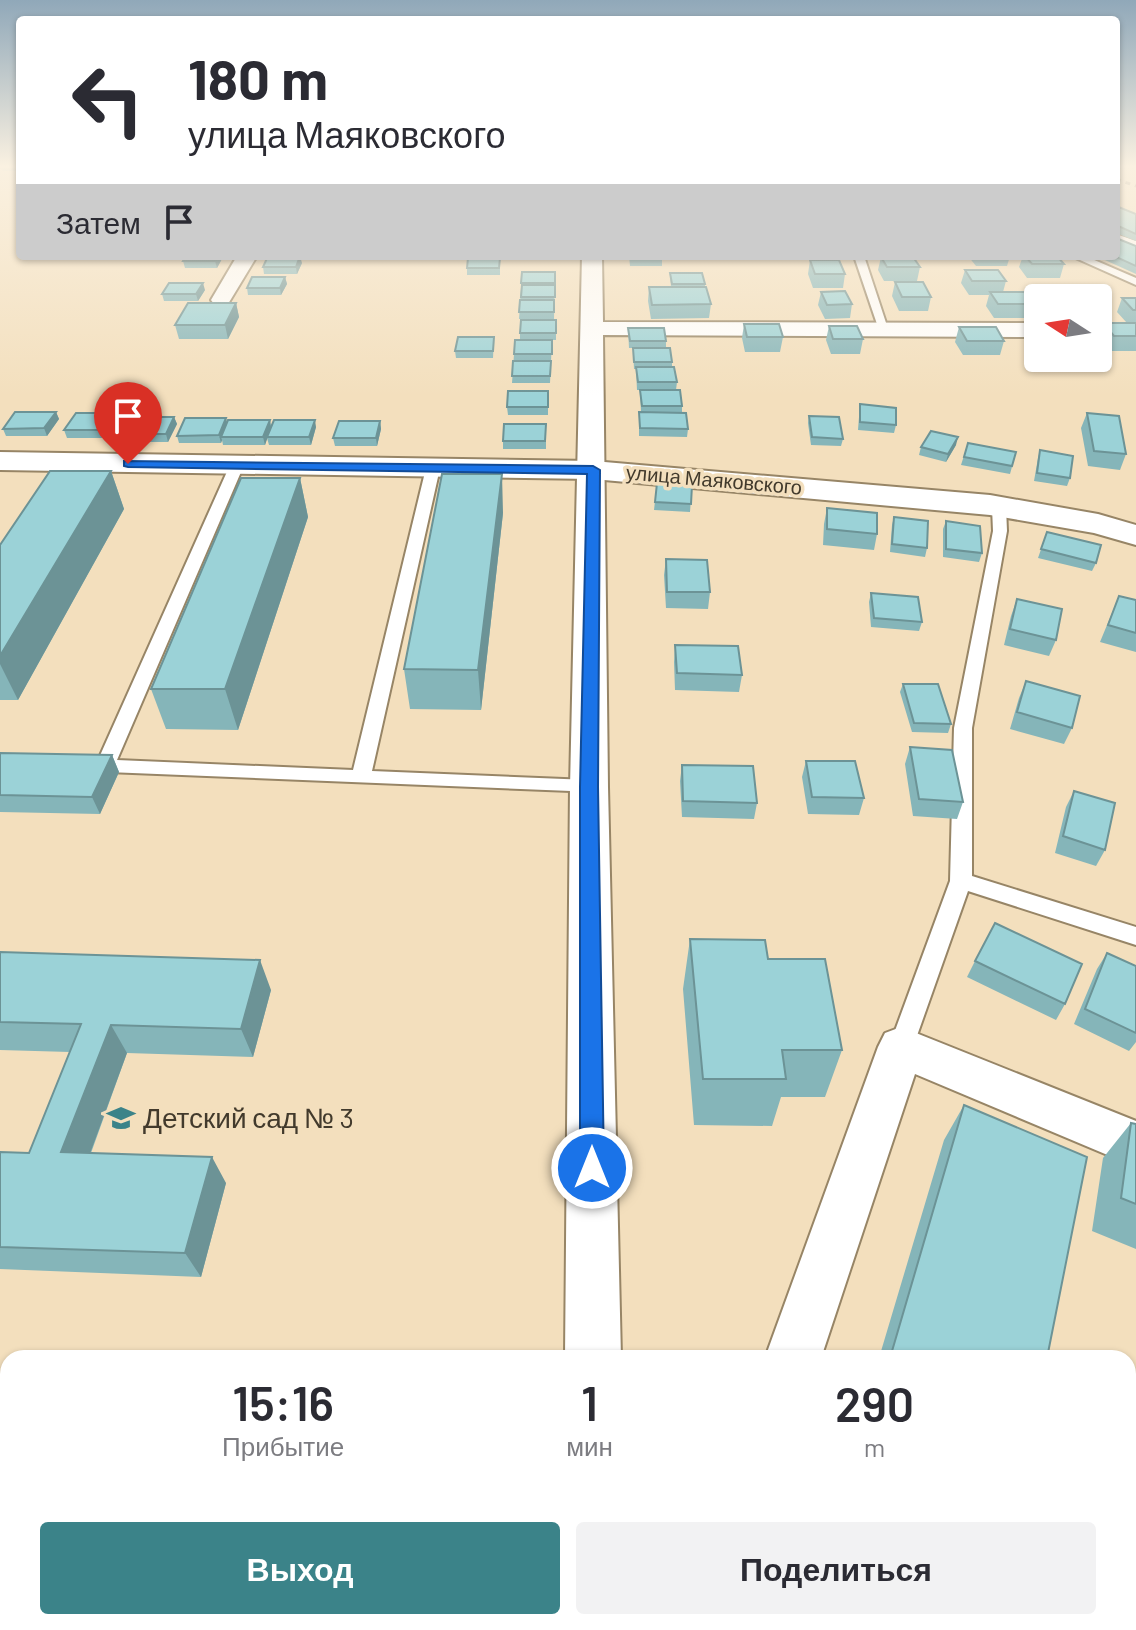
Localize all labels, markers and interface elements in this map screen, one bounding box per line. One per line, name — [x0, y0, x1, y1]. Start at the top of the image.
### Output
text: 180 m — [188, 44, 328, 111]
icon: left — [56, 48, 160, 152]
text: улица Маяковского — [188, 112, 506, 155]
icon: arrive — [157, 200, 201, 244]
text: Затем — [56, 204, 141, 240]
north arrow — [1024, 284, 1112, 372]
map controls — [1024, 284, 1112, 372]
pin — [94, 382, 162, 464]
icon: arrive — [106, 394, 150, 438]
street label: улица Маяковского — [625, 459, 803, 499]
place label: Детский сад № 3 — [143, 1100, 354, 1134]
school or university icon: Детский сад № 3 — [106, 1103, 136, 1133]
position arrow — [550, 1126, 634, 1210]
text: 15:16 — [232, 1373, 334, 1431]
text: 1 — [581, 1373, 598, 1431]
text: 290 — [835, 1374, 914, 1432]
text: Прибытие — [222, 1430, 344, 1461]
text: мин — [566, 1430, 613, 1461]
text: m — [864, 1431, 885, 1462]
button: Выход — [40, 1522, 560, 1614]
button: Поделиться — [576, 1522, 1096, 1614]

